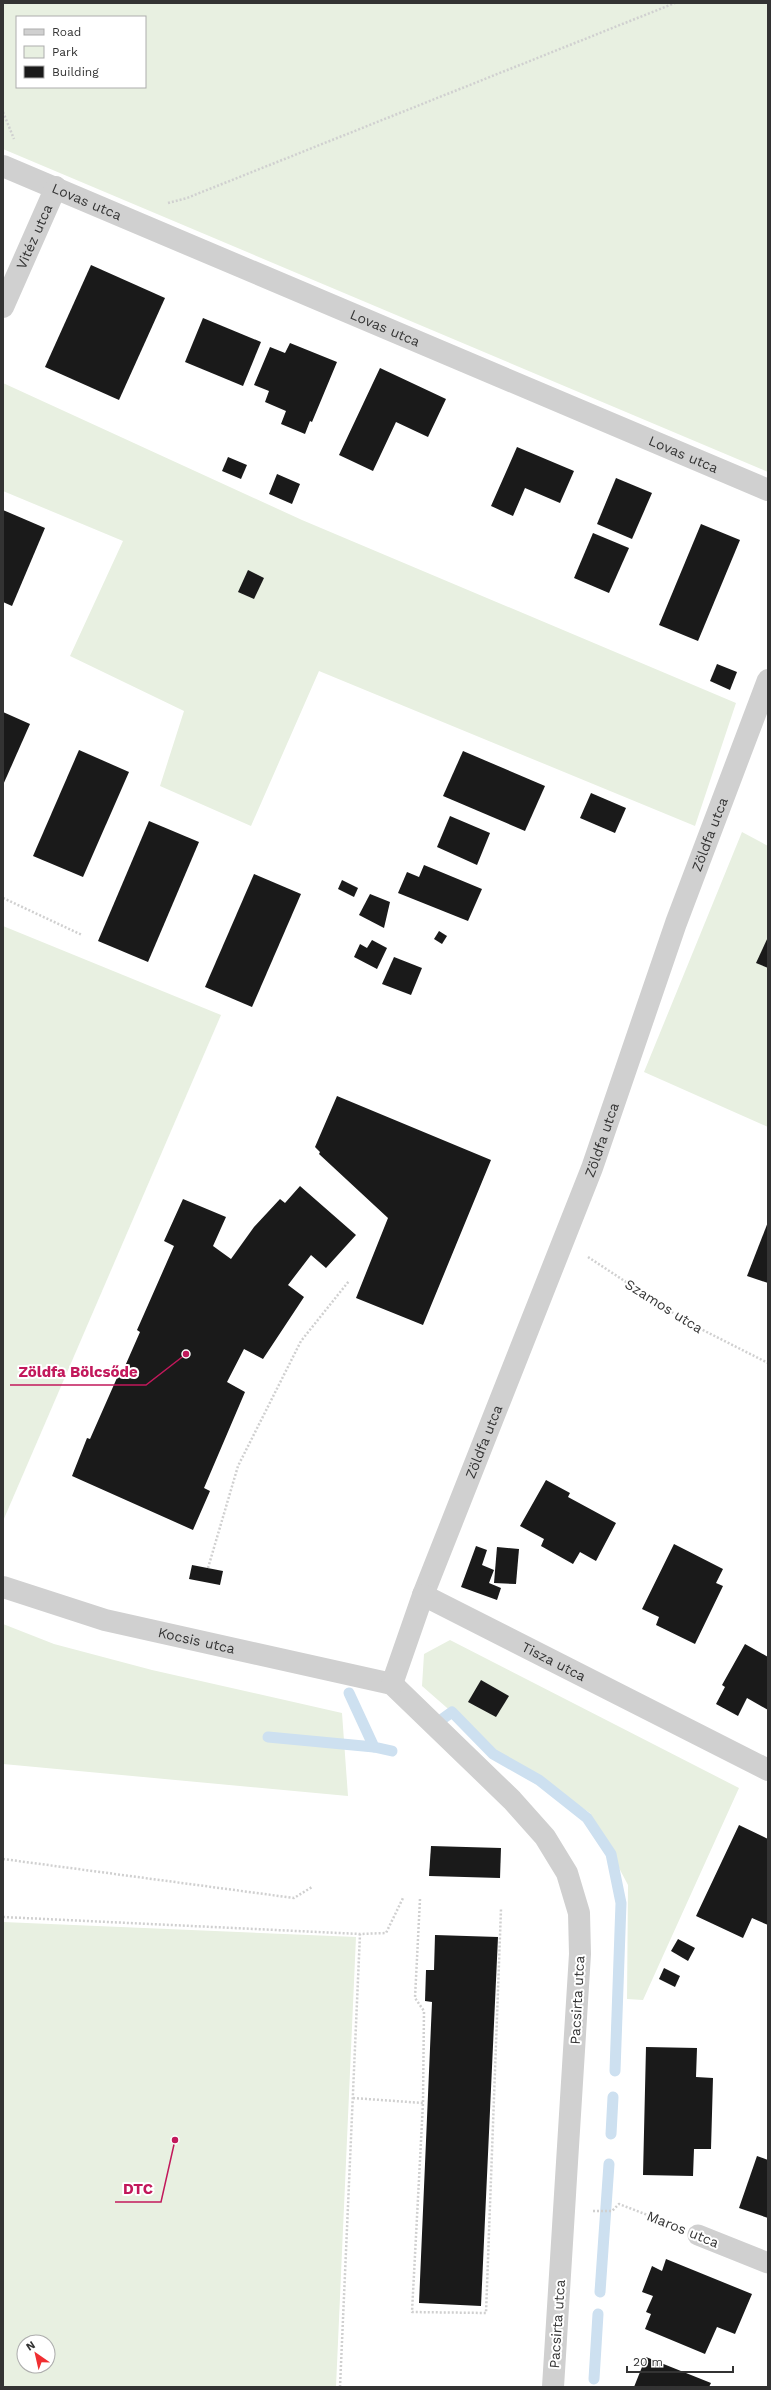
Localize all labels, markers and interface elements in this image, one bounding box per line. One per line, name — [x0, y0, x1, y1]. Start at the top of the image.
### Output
legend — [16, 16, 146, 88]
text: Road — [52, 25, 81, 39]
text: Park — [52, 45, 78, 59]
text: Building — [52, 65, 99, 79]
street label: Lovas utca — [50, 180, 124, 223]
street label: Vitéz utca — [13, 202, 55, 272]
street label: Lovas utca — [348, 306, 422, 350]
street label: Lovas utca — [646, 432, 721, 476]
street label: Zöldfa utca — [688, 795, 731, 874]
street label: Zöldfa utca — [581, 1100, 622, 1179]
street label: Szamos utca — [622, 1276, 706, 1336]
callout: Zöldfa Bölcsőde — [10, 1358, 146, 1385]
text: Zöldfa Bölcsőde — [18, 1363, 138, 1381]
street label: Zöldfa utca — [462, 1402, 505, 1481]
street label: Kocsis utca — [157, 1624, 237, 1657]
street label: Tisza utca — [519, 1639, 589, 1684]
street label: Pacsirta utca — [567, 1955, 587, 2045]
callout: DTC — [115, 2175, 161, 2202]
text: DTC — [123, 2180, 153, 2198]
street label: Maros utca — [645, 2207, 721, 2251]
street label: Pacsirta utca — [546, 2279, 568, 2369]
north arrow — [16, 2334, 56, 2374]
text: N — [24, 2338, 38, 2354]
scale bar — [627, 2348, 733, 2374]
text: 20 m — [633, 2355, 663, 2369]

